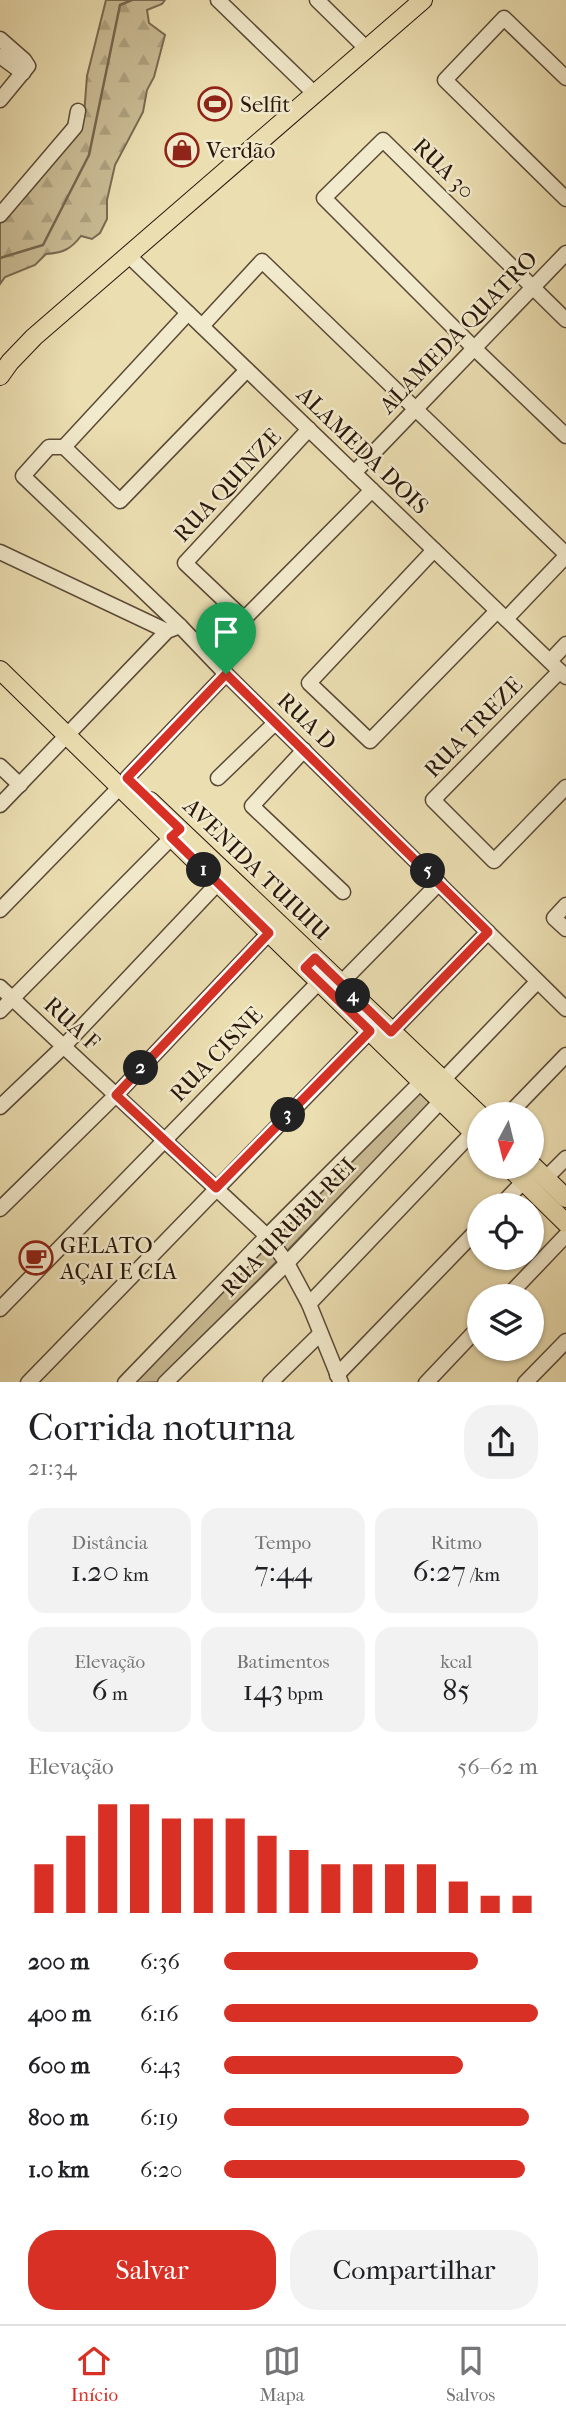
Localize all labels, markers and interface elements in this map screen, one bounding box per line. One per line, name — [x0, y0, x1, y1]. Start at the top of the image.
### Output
sports icon: Selfit — [196, 85, 234, 123]
place label: Selfit — [240, 91, 291, 118]
shop icon: Verdão — [163, 131, 201, 169]
street label: RUA 30 — [407, 132, 480, 204]
place label: Verdão — [205, 137, 275, 164]
street label: ALAMEDA QUATRO — [373, 245, 543, 420]
street label: ALAMEDA DOIS — [291, 380, 434, 520]
street label: RUA QUINZE — [168, 423, 287, 548]
pin — [196, 602, 256, 674]
icon: arrive — [207, 613, 245, 651]
street label: RUA TREZE — [419, 671, 528, 783]
street label: RUA D — [272, 687, 342, 756]
street label: AVENIDA TUIUIU — [177, 792, 335, 946]
pin: 1 — [186, 852, 222, 888]
pin: 5 — [410, 854, 446, 888]
text: 1 — [200, 858, 207, 880]
text: 5 — [423, 859, 432, 881]
pin: 4 — [336, 978, 370, 1014]
text: 4 — [347, 984, 358, 1006]
street label: RUA F — [38, 991, 105, 1056]
street label: RUA CISNE — [164, 1001, 268, 1107]
pin: 2 — [124, 1050, 158, 1086]
text: 2 — [136, 1056, 145, 1078]
pin: 3 — [270, 1098, 306, 1132]
north arrow — [467, 1102, 544, 1180]
map controls — [467, 1102, 544, 1361]
text: 3 — [284, 1103, 291, 1125]
street label: RUA URUBU REI — [215, 1152, 361, 1302]
button: locate — [467, 1193, 544, 1270]
place label: GELATO AÇAI E CIA — [59, 1232, 178, 1285]
cafe icon: GELATO AÇAI E CIA — [17, 1239, 55, 1277]
button: layers — [467, 1284, 544, 1361]
text: Corrida noturna — [28, 1405, 294, 1450]
button: share — [464, 1405, 538, 1479]
text: 21:34 — [28, 1454, 77, 1481]
text: Distância — [71, 1532, 148, 1554]
text: Tempo — [255, 1532, 311, 1554]
text: Ritmo — [431, 1532, 482, 1554]
text: 1.20 — [71, 1554, 119, 1589]
text: 7:44 — [254, 1554, 312, 1589]
text: 6:27 — [412, 1554, 466, 1589]
text: km — [119, 1564, 149, 1586]
text: /km — [466, 1564, 500, 1586]
text: Elevação — [74, 1651, 145, 1673]
text: Batimentos — [237, 1651, 329, 1673]
text: kcal — [440, 1651, 472, 1673]
text: 6 — [92, 1673, 108, 1708]
text: 143 — [243, 1673, 283, 1708]
text: 85 — [442, 1673, 470, 1708]
text: m — [108, 1683, 128, 1705]
text: bpm — [283, 1683, 323, 1705]
text: Elevação — [28, 1753, 114, 1780]
text: 56–62 m — [457, 1753, 538, 1780]
text: 200 m — [28, 1948, 89, 1975]
text: 6:36 — [140, 1948, 180, 1975]
text: 400 m — [28, 2000, 91, 2027]
text: 6:16 — [140, 2000, 179, 2027]
text: 600 m — [28, 2052, 90, 2079]
text: 6:43 — [140, 2052, 181, 2079]
text: 800 m — [28, 2104, 89, 2131]
text: 6:19 — [140, 2104, 178, 2131]
text: 1.0 km — [28, 2156, 89, 2183]
text: 6:20 — [140, 2156, 183, 2183]
button: Salvar — [28, 2230, 276, 2310]
button: Compartilhar — [290, 2230, 538, 2310]
tab: Início — [71, 2342, 118, 2406]
tab: Mapa — [259, 2342, 305, 2406]
tab: Salvos — [446, 2342, 495, 2406]

